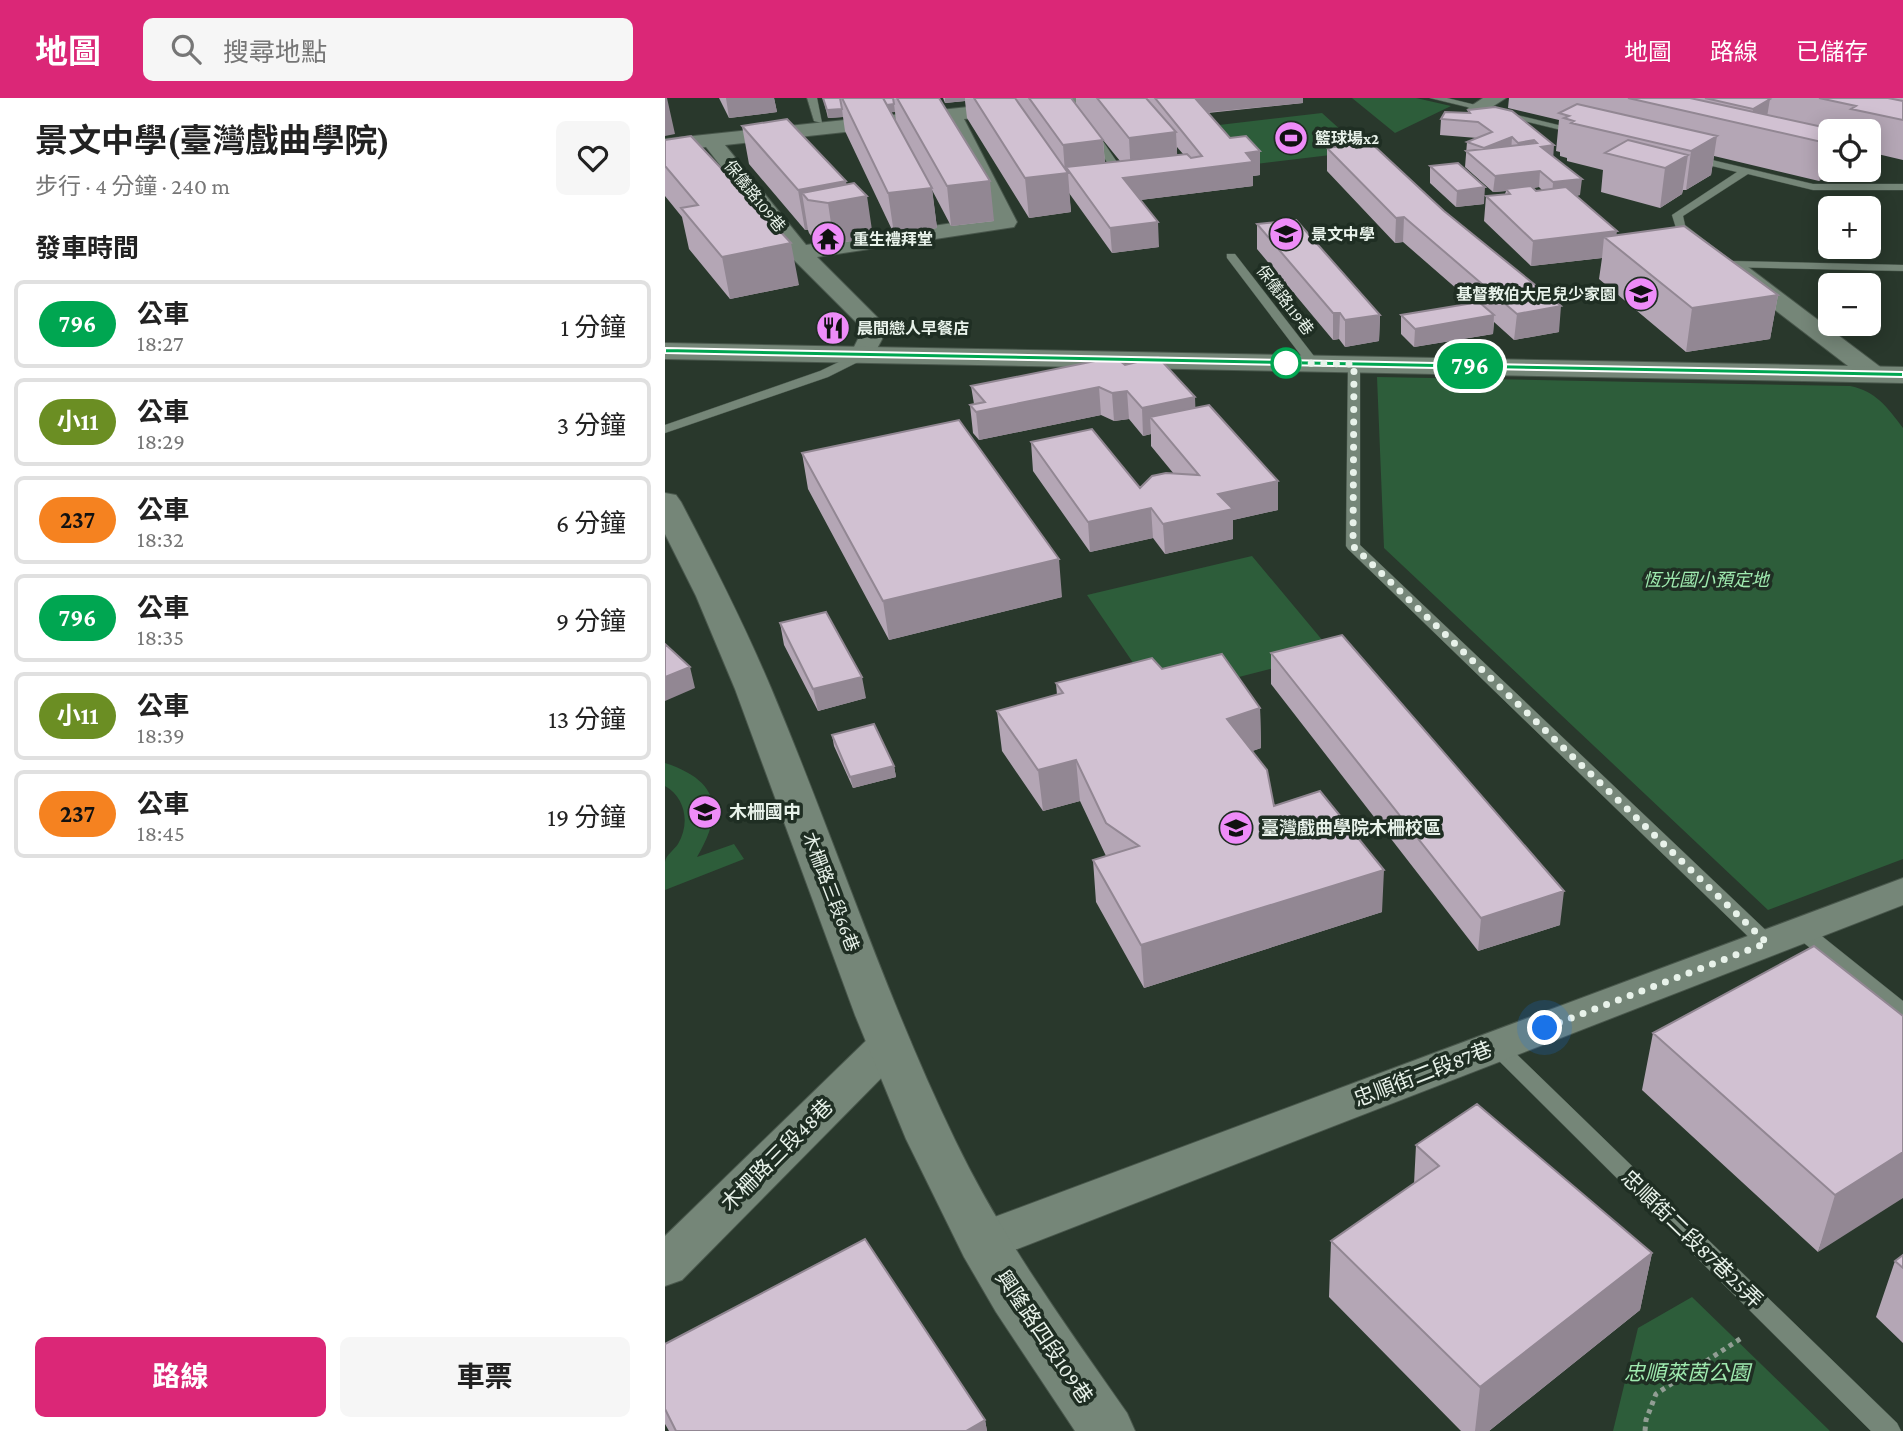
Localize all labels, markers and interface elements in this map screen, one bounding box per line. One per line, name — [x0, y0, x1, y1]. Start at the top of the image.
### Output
search box — [143, 18, 633, 81]
icon: search — [167, 30, 205, 68]
text: 地圖 — [35, 33, 101, 70]
text: 搜尋地點 — [223, 38, 327, 67]
text: 地圖 — [1624, 38, 1672, 65]
text: 路線 — [1710, 38, 1758, 65]
text: 已儲存 — [1796, 38, 1868, 65]
sports icon: 籃球場x2 — [1272, 119, 1310, 157]
map controls — [1818, 119, 1881, 336]
button: locate — [1818, 119, 1881, 182]
button: heart — [556, 121, 630, 195]
text: 景文中學(臺灣戲曲學院) — [35, 122, 390, 159]
place label: 籃球場x2 — [1315, 129, 1379, 147]
street label: 保儀路109巷 — [721, 157, 789, 235]
text: 步行 · 4 分鐘 · 240 m — [35, 173, 230, 199]
button: + — [1818, 196, 1881, 259]
school or university icon: 景文中學 — [1267, 215, 1305, 253]
temple icon: 重生禮拜堂 — [809, 220, 847, 258]
place label: 景文中學 — [1311, 226, 1375, 243]
place label: 重生禮拜堂 — [853, 231, 933, 248]
text: 發車時間 — [35, 234, 139, 263]
street label: 保儀路119巷 — [1253, 262, 1317, 338]
button: − — [1818, 273, 1881, 336]
school or university icon: 基督教伯大尼兒少家園 — [1622, 275, 1660, 313]
place label: 基督教伯大尼兒少家園 — [1456, 286, 1616, 303]
text: 公車 — [137, 300, 189, 329]
restaurant icon: 晨間戀人早餐店 — [814, 309, 852, 347]
text: 796 — [59, 310, 96, 337]
text: 1 分鐘 — [560, 313, 626, 342]
place label: 晨間戀人早餐店 — [857, 320, 969, 337]
text: 18:27 — [137, 330, 184, 356]
line badge: 796 — [1430, 343, 1510, 389]
unlabelled marker — [1271, 348, 1301, 378]
text: 796 — [1451, 352, 1489, 379]
text: 公車 — [137, 398, 189, 427]
text: 小11 — [57, 408, 98, 435]
text: 3 分鐘 — [557, 411, 626, 440]
text: 18:29 — [137, 428, 185, 454]
text: 公車 — [137, 496, 189, 525]
text: 237 — [60, 506, 95, 533]
text: 6 分鐘 — [556, 509, 626, 538]
text: 18:32 — [137, 526, 184, 552]
park label: 恆光國小預定地 — [1643, 570, 1771, 590]
text: 公車 — [137, 594, 189, 623]
text: 796 — [59, 604, 96, 631]
text: 9 分鐘 — [556, 607, 626, 636]
text: 18:35 — [137, 624, 184, 650]
text: 公車 — [137, 692, 189, 721]
text: 小11 — [57, 702, 98, 729]
text: 13 分鐘 — [548, 705, 626, 734]
text: 18:39 — [137, 722, 185, 748]
text: 公車 — [137, 790, 189, 819]
school or university icon: 木柵國中 — [686, 793, 724, 831]
text: 237 — [60, 800, 95, 827]
place label: 木柵國中 — [729, 802, 801, 822]
text: 19 分鐘 — [547, 803, 626, 832]
school or university icon: 臺灣戲曲學院木柵校區 — [1217, 809, 1255, 847]
place label: 臺灣戲曲學院木柵校區 — [1261, 818, 1441, 838]
text: 18:45 — [137, 820, 185, 846]
street label: 木柵路三段66巷 — [799, 829, 863, 955]
your location — [1527, 1010, 1562, 1045]
street label: 忠順街二段87巷 — [1351, 1037, 1495, 1111]
street label: 木柵路三段48巷 — [716, 1094, 838, 1216]
street label: 忠順街二段87巷25弄 — [1616, 1165, 1768, 1313]
street label: 興隆路四段109巷 — [991, 1266, 1097, 1408]
button: 路線 — [35, 1337, 326, 1417]
button: 車票 — [340, 1337, 630, 1417]
park label: 忠順萊茵公園 — [1624, 1361, 1753, 1385]

